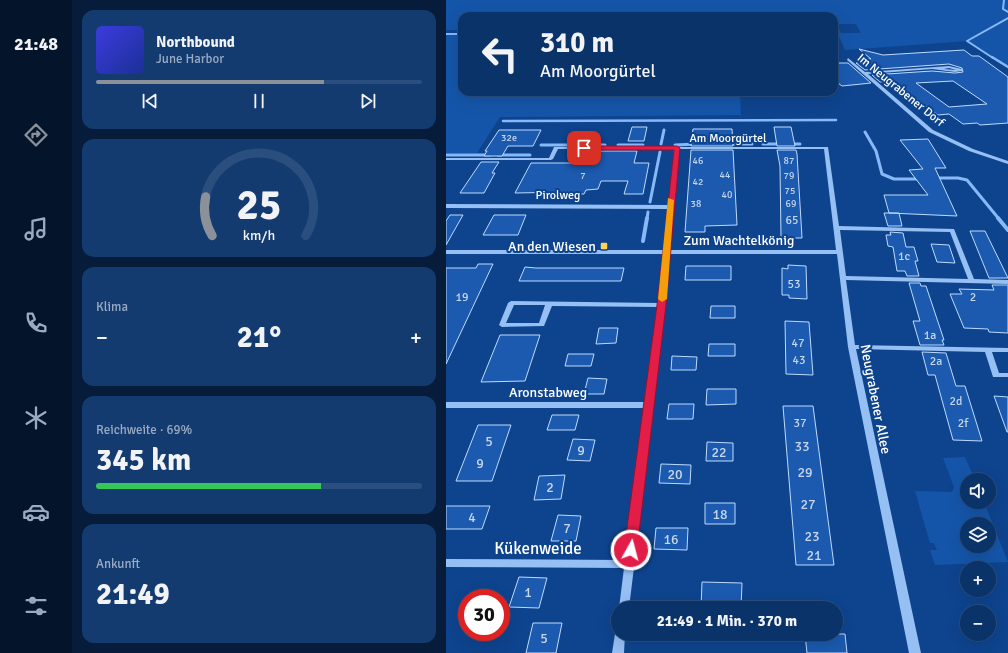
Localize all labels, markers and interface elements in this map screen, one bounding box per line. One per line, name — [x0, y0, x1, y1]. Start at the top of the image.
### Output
text: 310 m — [540, 26, 614, 60]
icon: left — [474, 28, 526, 80]
text: 21:48 — [14, 33, 58, 55]
text: Northbound — [156, 33, 235, 51]
text: June Harbor — [156, 51, 224, 67]
street label: Im Neugrabener Dorf — [854, 51, 948, 131]
text: Am Moorgürtel — [540, 60, 656, 82]
icon: previous — [139, 90, 161, 112]
icon: pause — [248, 90, 270, 112]
icon: next — [357, 90, 379, 112]
icon: directions — [22, 121, 50, 149]
pin — [567, 131, 601, 165]
street label: Am Moorgürtel — [689, 131, 767, 146]
house number: 32e — [501, 132, 517, 144]
icon: arrive — [573, 137, 595, 159]
house number: 46 — [693, 155, 703, 167]
house number: 87 — [784, 155, 794, 167]
house number: 44 — [720, 169, 731, 181]
house number: 7 — [580, 170, 586, 182]
house number: 79 — [784, 170, 794, 182]
house number: 42 — [693, 176, 703, 188]
text: 25 — [237, 180, 281, 231]
house number: 75 — [785, 185, 795, 197]
street label: Pirolweg — [536, 188, 580, 203]
house number: 40 — [722, 189, 732, 201]
house number: 38 — [691, 198, 701, 210]
house number: 69 — [786, 198, 796, 210]
house number: 65 — [786, 213, 798, 228]
icon: music — [22, 215, 50, 243]
text: km/h — [243, 226, 275, 243]
street label: Zum Wachtelkönig — [684, 232, 794, 249]
place label: An den Wiesen — [508, 238, 596, 255]
marker: An den Wiesen — [599, 241, 609, 251]
house number: 1c — [898, 249, 910, 264]
house number: 53 — [788, 277, 800, 292]
house number: 19 — [456, 290, 468, 305]
house number: 2 — [970, 290, 976, 305]
text: Klima — [96, 299, 128, 315]
icon: phone — [22, 309, 50, 337]
text: 21° — [237, 319, 281, 356]
text: − — [96, 324, 108, 351]
text: + — [410, 324, 422, 351]
house number: 1a — [924, 328, 936, 343]
house number: 47 — [792, 336, 804, 351]
street label: Neugrabener Allee — [857, 343, 894, 455]
house number: 43 — [793, 353, 805, 368]
house number: 2a — [930, 354, 942, 369]
street label: Aronstabweg — [509, 384, 587, 401]
house number: 2d — [950, 394, 962, 409]
icon: climate — [22, 404, 50, 432]
house number: 37 — [794, 416, 806, 431]
house number: 2f — [958, 416, 969, 431]
text: Reichweite · 69% — [96, 422, 192, 438]
house number: 5 — [485, 433, 493, 450]
house number: 33 — [794, 438, 810, 455]
text: 345 km — [96, 442, 191, 479]
house number: 9 — [577, 442, 585, 459]
house number: 22 — [711, 444, 727, 461]
house number: 9 — [476, 455, 484, 472]
house number: 29 — [797, 464, 813, 481]
house number: 20 — [667, 466, 683, 483]
map controls — [960, 473, 996, 641]
button: sound — [960, 473, 996, 509]
house number: 2 — [546, 479, 554, 496]
house number: 27 — [800, 496, 816, 513]
icon: car — [22, 498, 50, 526]
house number: 18 — [712, 506, 728, 523]
house number: 4 — [468, 509, 476, 526]
button: layers — [960, 517, 996, 553]
house number: 7 — [563, 520, 571, 537]
house number: 23 — [804, 528, 820, 545]
position arrow — [610, 529, 652, 571]
house number: 16 — [663, 531, 679, 548]
street label: Kükenweide — [494, 538, 582, 559]
house number: 21 — [806, 547, 822, 564]
text: Ankunft — [96, 556, 140, 572]
button: + — [960, 561, 996, 597]
text: 21:49 — [96, 576, 170, 613]
house number: 1 — [524, 584, 532, 601]
speed limit sign: 30 — [458, 589, 510, 641]
icon: filters — [22, 592, 50, 620]
button: − — [960, 605, 996, 641]
text: 21:49 · 1 Min. · 370 m — [657, 612, 797, 630]
house number: 5 — [540, 630, 548, 647]

